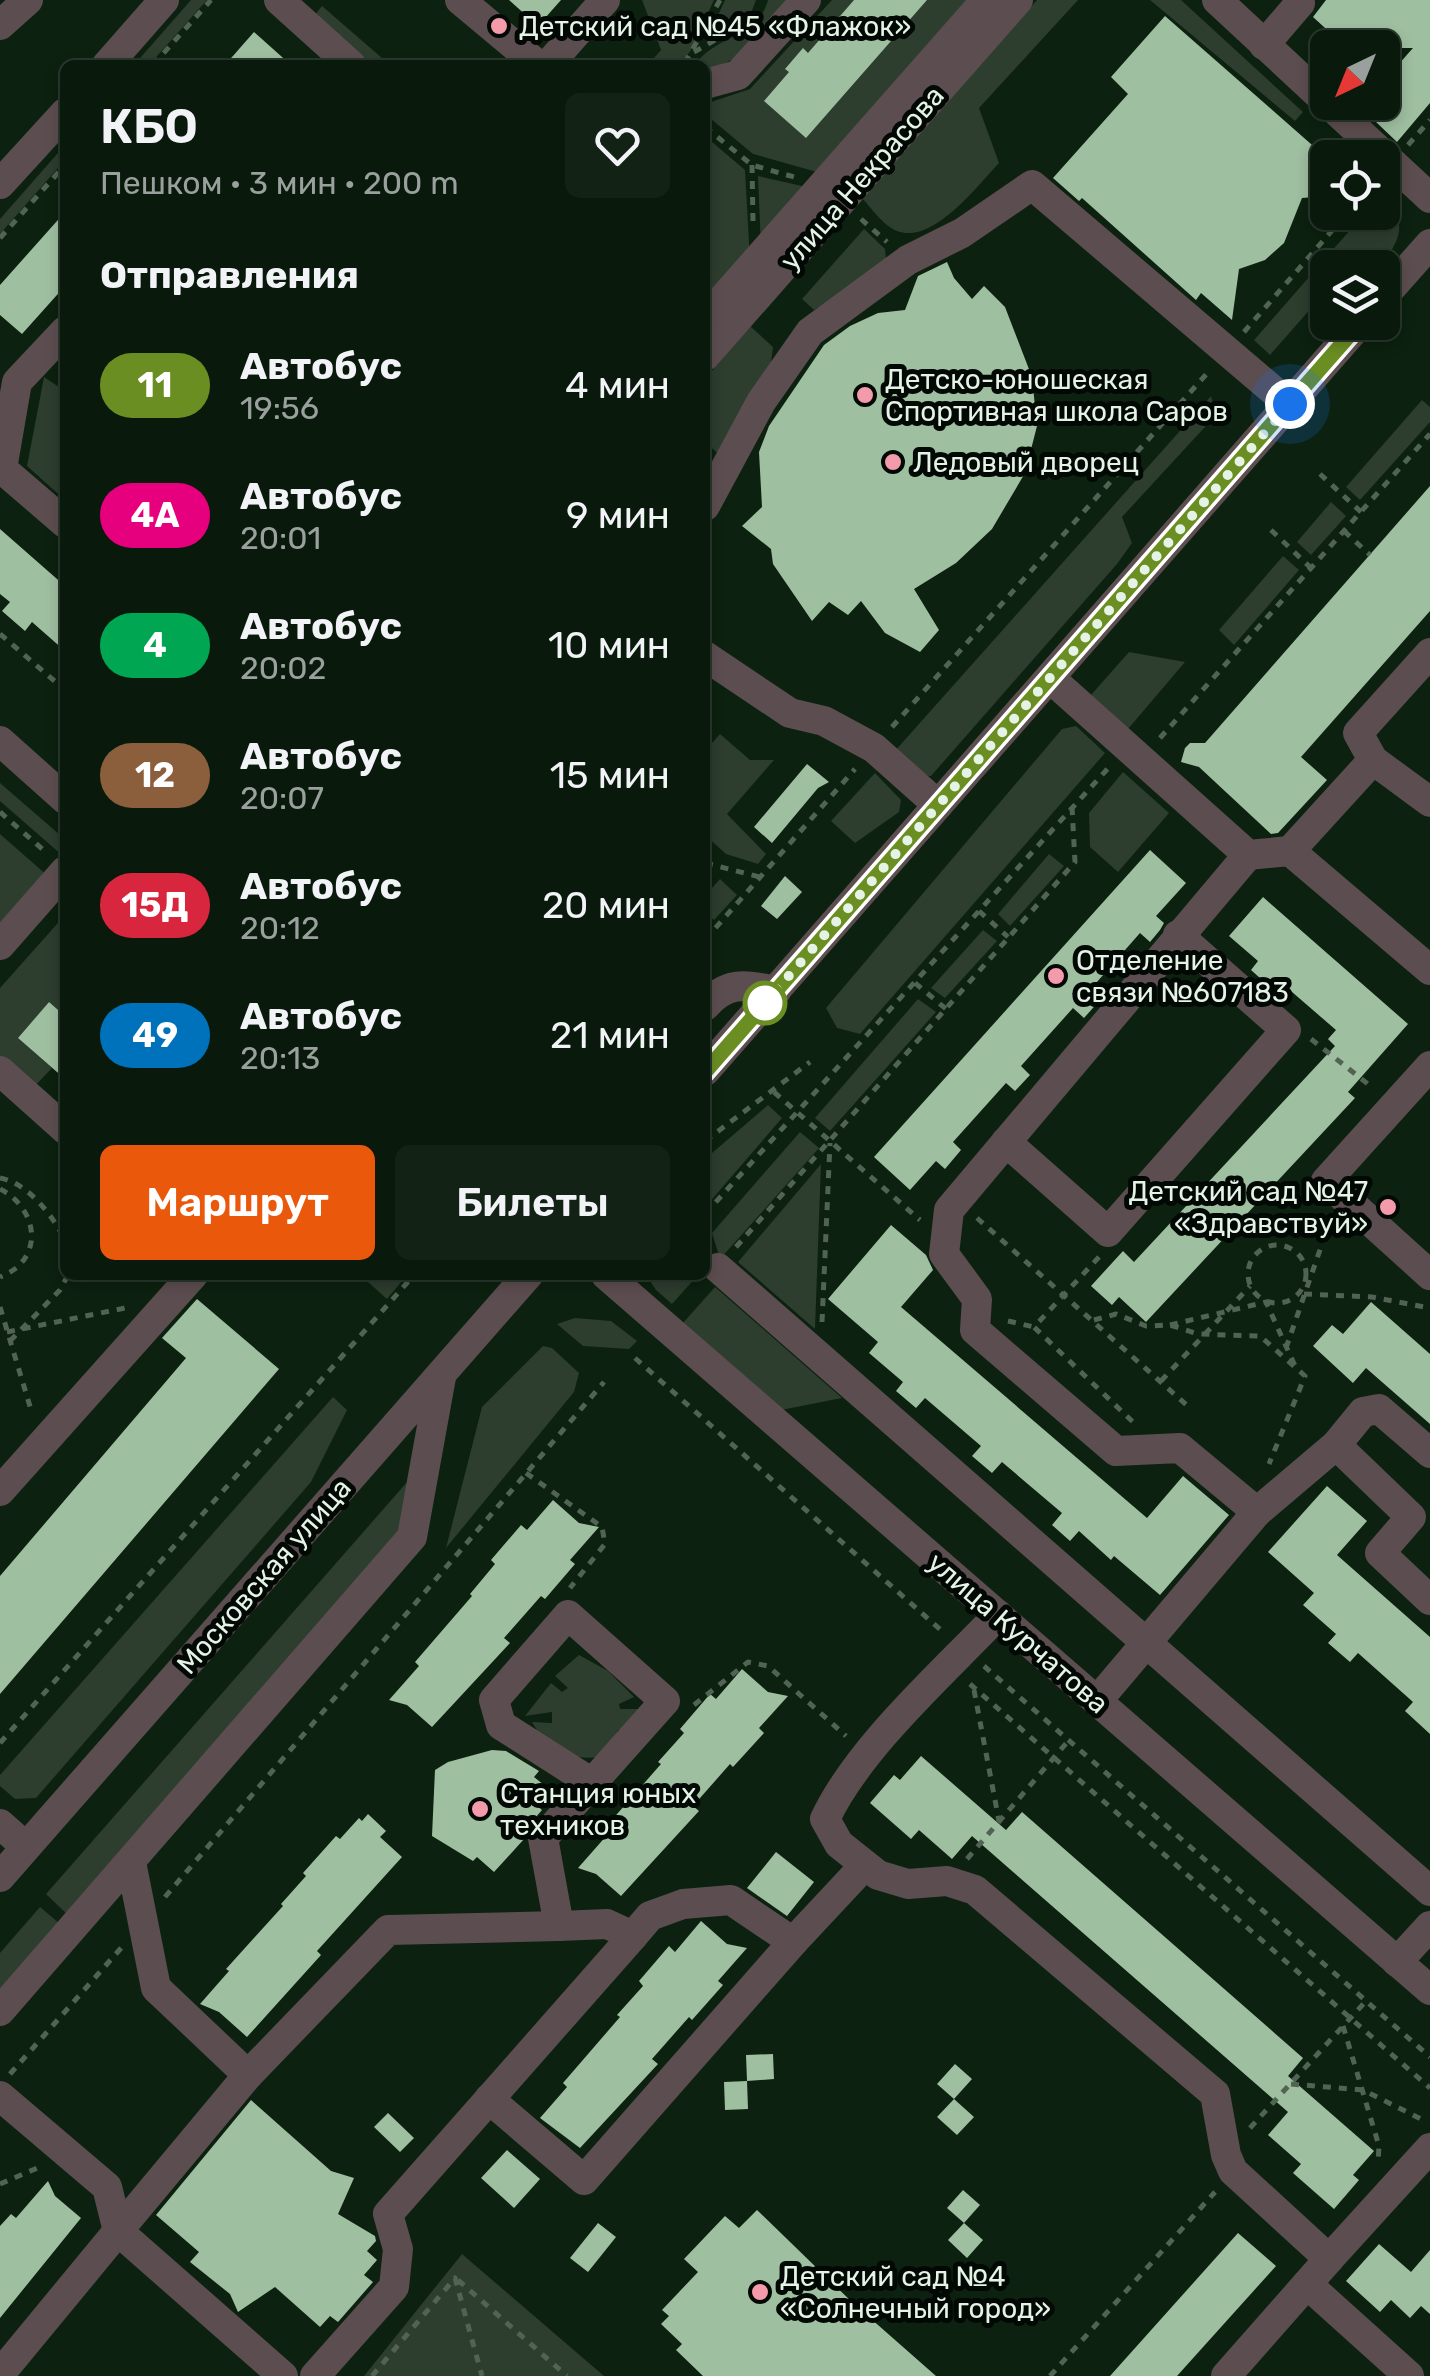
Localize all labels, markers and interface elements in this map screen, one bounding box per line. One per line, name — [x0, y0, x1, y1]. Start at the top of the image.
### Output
place label: Детский сад №45 «Флажок» — [519, 10, 911, 43]
marker: Детский сад №45 «Флажок» — [488, 15, 510, 37]
north arrow — [1310, 30, 1400, 120]
map controls — [1310, 30, 1400, 340]
street label: улица Некрасова — [773, 79, 951, 277]
button: heart — [565, 93, 670, 198]
text: КБО — [100, 98, 198, 155]
button: locate — [1310, 140, 1400, 230]
text: Пешком · 3 мин · 200 m — [100, 164, 459, 202]
button: layers — [1310, 250, 1400, 340]
text: Отправления — [100, 252, 359, 298]
text: Автобус — [240, 343, 402, 389]
text: 4 мин — [565, 362, 670, 408]
place label: Детско-юношеская Спортивная школа Саров — [885, 363, 1228, 428]
text: 11 — [138, 364, 172, 406]
your location — [1265, 379, 1315, 429]
marker: Детско-юношеская Спортивная школа Саров — [854, 384, 876, 406]
text: 19:56 — [240, 389, 319, 427]
place label: Ледовый дворец — [913, 446, 1139, 479]
marker: Ледовый дворец — [882, 451, 904, 473]
text: Автобус — [240, 473, 402, 519]
text: 9 мин — [566, 492, 670, 538]
text: 4А — [131, 494, 179, 536]
text: 20:01 — [240, 519, 321, 557]
text: Автобус — [240, 603, 402, 649]
text: 10 мин — [548, 622, 670, 668]
text: 4 — [143, 624, 167, 666]
text: 20:02 — [240, 649, 326, 687]
text: Автобус — [240, 733, 402, 779]
text: 15 мин — [550, 752, 670, 798]
text: 12 — [135, 754, 175, 796]
text: 20:07 — [240, 779, 324, 817]
text: Автобус — [240, 863, 402, 909]
text: 20 мин — [542, 882, 670, 928]
text: 15Д — [121, 884, 189, 926]
text: 20:12 — [240, 909, 320, 947]
place label: Отделение связи №607183 — [1076, 944, 1289, 1009]
marker: Отделение связи №607183 — [1045, 965, 1067, 987]
unlabelled marker — [744, 982, 786, 1024]
text: Автобус — [240, 993, 402, 1039]
text: 21 мин — [550, 1012, 670, 1058]
text: 49 — [132, 1014, 178, 1056]
text: 20:13 — [240, 1039, 320, 1077]
button: Маршрут — [100, 1145, 375, 1260]
button: Билеты — [395, 1145, 670, 1260]
place label: Детский сад №47 «Здравствуй» — [1129, 1175, 1368, 1240]
marker: Детский сад №47 «Здравствуй» — [1377, 1196, 1399, 1218]
street label: Московская улица — [170, 1471, 358, 1681]
street label: улица Курчатова — [921, 1546, 1115, 1720]
place label: Станция юных техников — [500, 1777, 696, 1842]
marker: Станция юных техников — [469, 1798, 491, 1820]
place label: Детский сад №4 «Солнечный город» — [780, 2260, 1051, 2325]
marker: Детский сад №4 «Солнечный город» — [749, 2281, 771, 2303]

